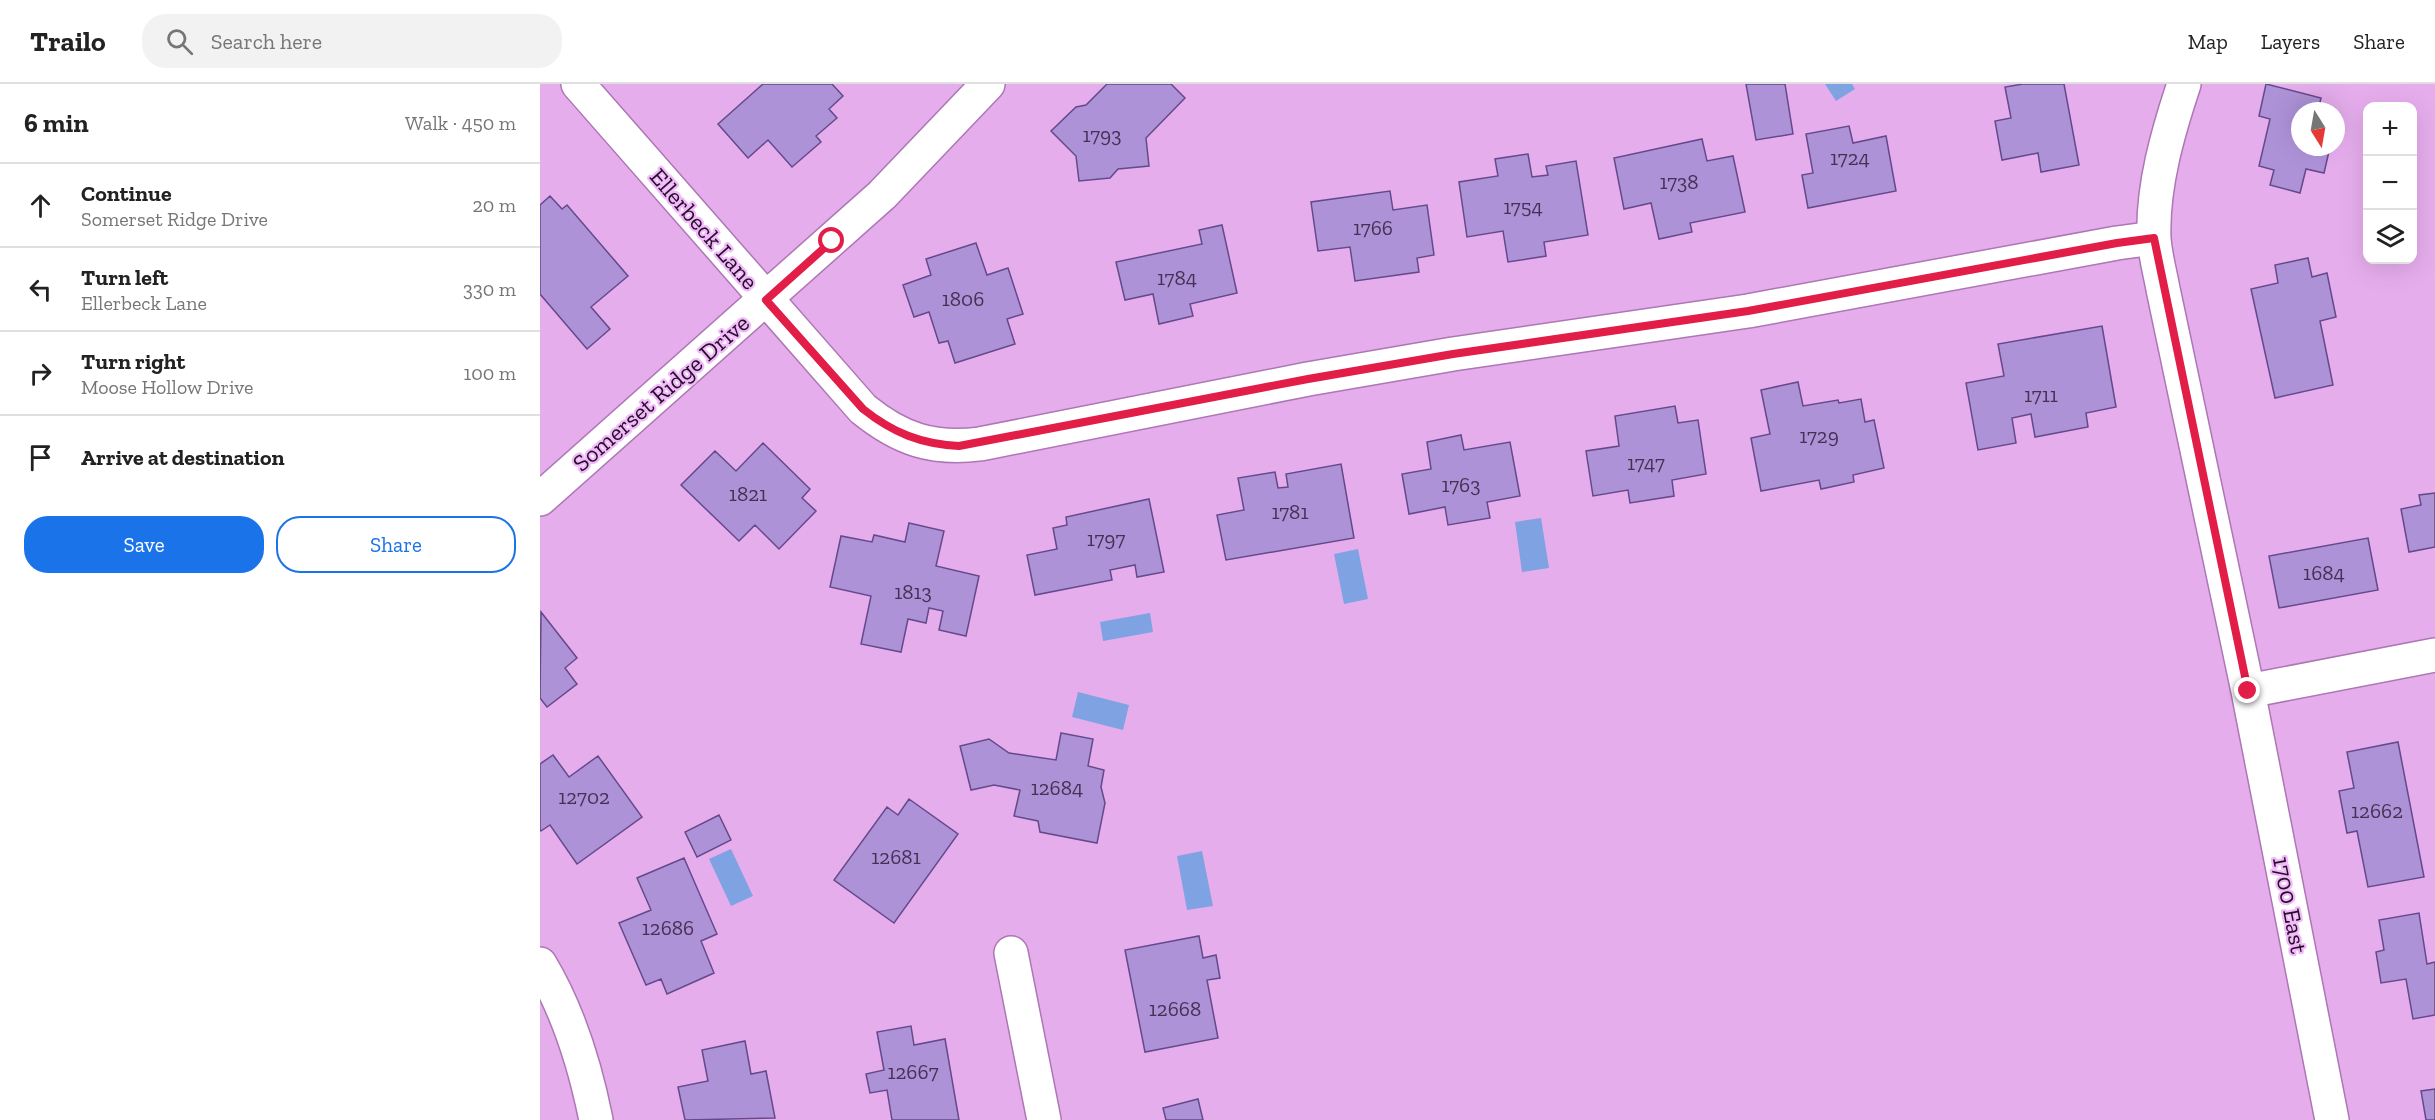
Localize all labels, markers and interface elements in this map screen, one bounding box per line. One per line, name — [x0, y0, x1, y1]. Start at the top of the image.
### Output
search box — [142, 14, 562, 68]
text: Trailo — [30, 25, 106, 58]
icon: search — [163, 25, 196, 58]
text: Search here — [211, 28, 322, 55]
text: Map — [2188, 29, 2228, 54]
text: Layers — [2261, 29, 2320, 54]
text: Share — [2353, 29, 2405, 54]
north arrow — [2291, 102, 2345, 156]
map controls — [2363, 102, 2417, 264]
button: + — [2363, 102, 2417, 156]
text: 6 min — [24, 107, 89, 139]
text: Walk · 450 m — [405, 111, 516, 135]
house number: 1793 — [1082, 122, 1122, 147]
house number: 1724 — [1830, 145, 1870, 170]
button: − — [2363, 156, 2417, 210]
street label: Ellerbeck Lane — [644, 162, 765, 295]
house number: 1738 — [1659, 169, 1699, 194]
text: Continue — [81, 180, 172, 207]
icon: ahead — [24, 189, 57, 222]
text: 20 m — [472, 193, 516, 217]
house number: 1754 — [1503, 194, 1543, 219]
text: Somerset Ridge Drive — [81, 207, 268, 231]
button: layers — [2363, 210, 2417, 264]
house number: 1766 — [1353, 215, 1393, 240]
route start — [818, 227, 844, 253]
text: Turn left — [81, 264, 168, 291]
house number: 1784 — [1157, 265, 1197, 290]
icon: left — [24, 273, 57, 306]
text: 330 m — [463, 277, 516, 301]
house number: 1806 — [942, 286, 984, 311]
text: Ellerbeck Lane — [81, 291, 207, 315]
street label: Somerset Ridge Drive — [566, 308, 755, 477]
text: Turn right — [81, 348, 185, 375]
icon: right — [24, 357, 57, 390]
text: 100 m — [463, 361, 516, 385]
text: Moose Hollow Drive — [81, 375, 253, 399]
house number: 1711 — [2024, 382, 2058, 407]
house number: 1729 — [1799, 423, 1839, 448]
icon: arrive — [24, 441, 57, 474]
text: Arrive at destination — [81, 444, 284, 471]
house number: 1747 — [1627, 450, 1665, 475]
house number: 1763 — [1441, 472, 1481, 497]
house number: 1821 — [729, 481, 767, 506]
house number: 1781 — [1271, 499, 1309, 524]
button: Save — [24, 516, 264, 573]
button: Share — [276, 516, 516, 573]
house number: 1797 — [1087, 526, 1125, 551]
house number: 1684 — [2303, 560, 2345, 585]
house number: 1813 — [894, 579, 932, 604]
route end — [2234, 677, 2260, 703]
house number: 12684 — [1031, 775, 1083, 800]
house number: 12702 — [558, 784, 610, 809]
house number: 12662 — [2351, 798, 2403, 823]
house number: 12681 — [871, 844, 921, 869]
street label: 1700 East — [2267, 854, 2314, 956]
house number: 12686 — [642, 915, 694, 940]
house number: 12668 — [1149, 996, 1201, 1021]
house number: 12667 — [887, 1059, 939, 1084]

